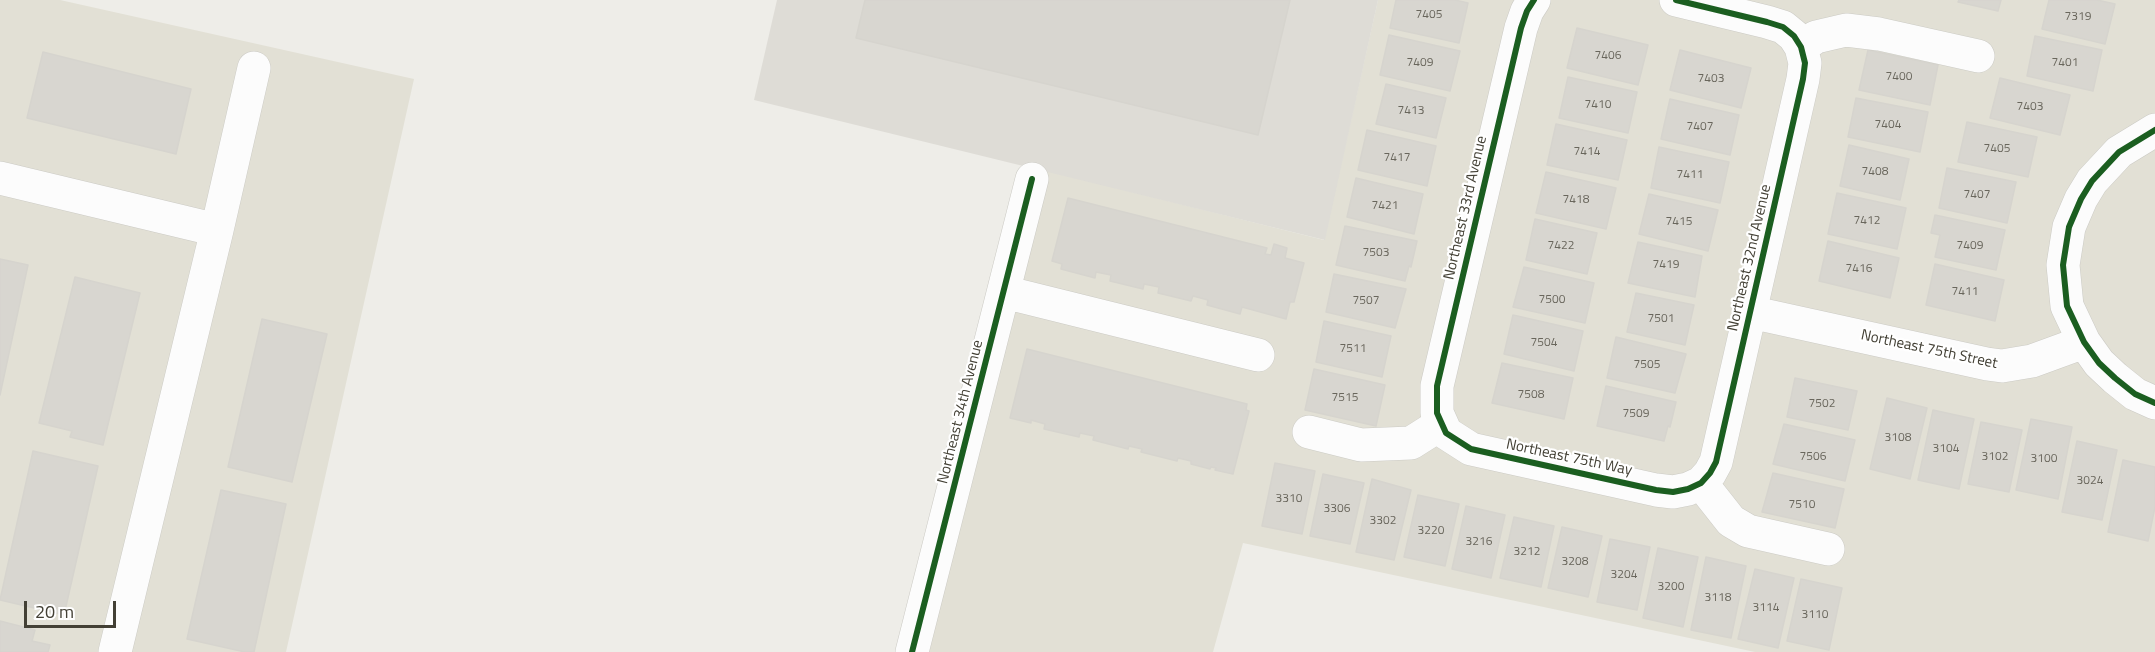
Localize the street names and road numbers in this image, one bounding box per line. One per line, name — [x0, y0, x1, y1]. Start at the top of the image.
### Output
street label: Northeast 33rd Avenue — [1441, 134, 1491, 282]
street label: Northeast 32nd Avenue — [1724, 183, 1776, 333]
street label: Northeast 75th Street — [1859, 327, 1999, 373]
street label: Northeast 34th Avenue — [934, 338, 988, 486]
street label: Northeast 75th Way — [1504, 436, 1634, 480]

